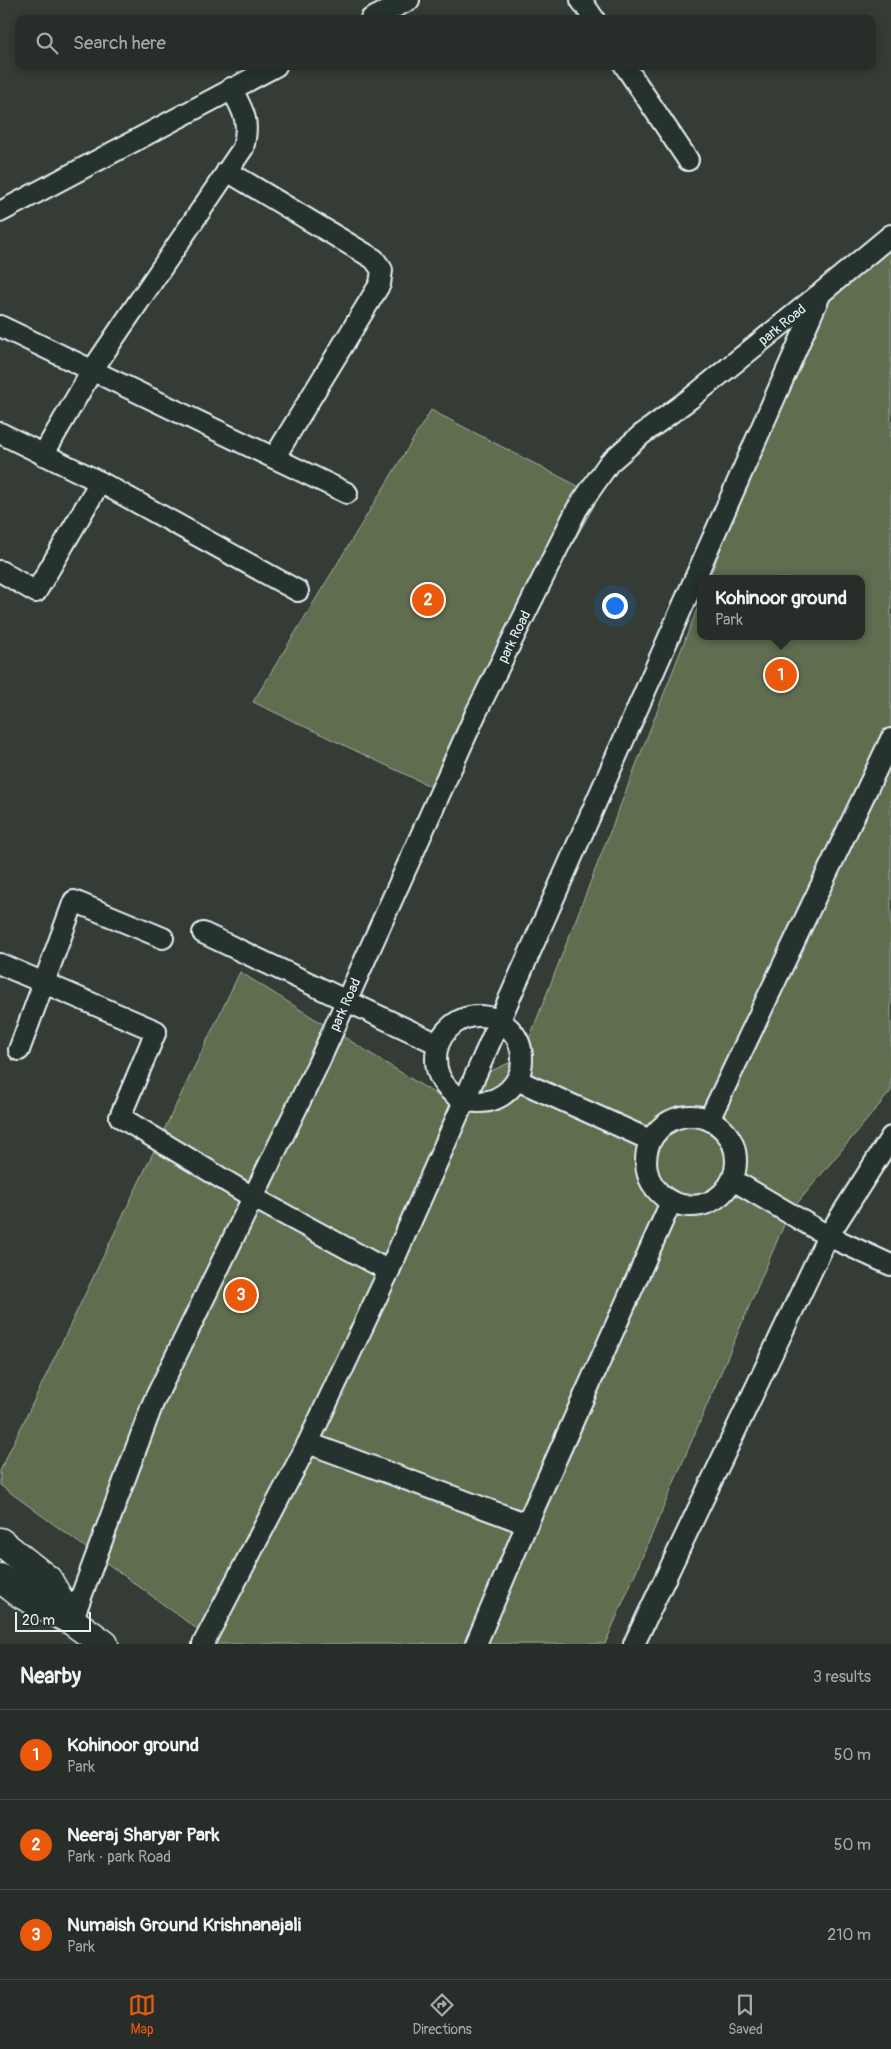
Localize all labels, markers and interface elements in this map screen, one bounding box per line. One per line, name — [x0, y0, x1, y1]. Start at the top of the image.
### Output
search box — [15, 15, 876, 70]
icon: search — [33, 29, 61, 57]
text: Search here — [73, 31, 166, 55]
street label: park Road — [755, 300, 810, 349]
popup — [697, 575, 865, 640]
pin: 2 — [412, 581, 444, 619]
text: Kohinoor ground — [715, 586, 847, 610]
your location — [602, 593, 628, 619]
street label: park Road — [494, 608, 534, 665]
text: Park — [715, 610, 743, 630]
pin: 1 — [765, 656, 797, 694]
street label: park Road — [326, 975, 365, 1034]
pin: 3 — [225, 1276, 257, 1314]
scale bar — [15, 1609, 91, 1632]
text: 20 m — [22, 1612, 55, 1629]
text: Nearby — [20, 1663, 81, 1690]
text: 3 results — [813, 1667, 871, 1687]
text: Kohinoor ground — [67, 1733, 199, 1757]
text: 1 — [33, 1745, 39, 1765]
text: 50 m — [834, 1745, 871, 1765]
text: Park — [67, 1757, 95, 1777]
text: Neeraj Sharyar Park — [67, 1823, 219, 1847]
text: 2 — [32, 1835, 40, 1855]
text: 50 m — [834, 1835, 871, 1855]
text: Park · park Road — [67, 1847, 171, 1867]
text: Numaish Ground Krishnanajali — [67, 1913, 301, 1937]
text: 3 — [32, 1925, 40, 1945]
text: 210 m — [827, 1925, 871, 1945]
text: Park — [67, 1937, 95, 1957]
tab: Map — [128, 1991, 156, 2038]
tab: Directions — [412, 1991, 472, 2038]
tab: Saved — [728, 1991, 763, 2038]

